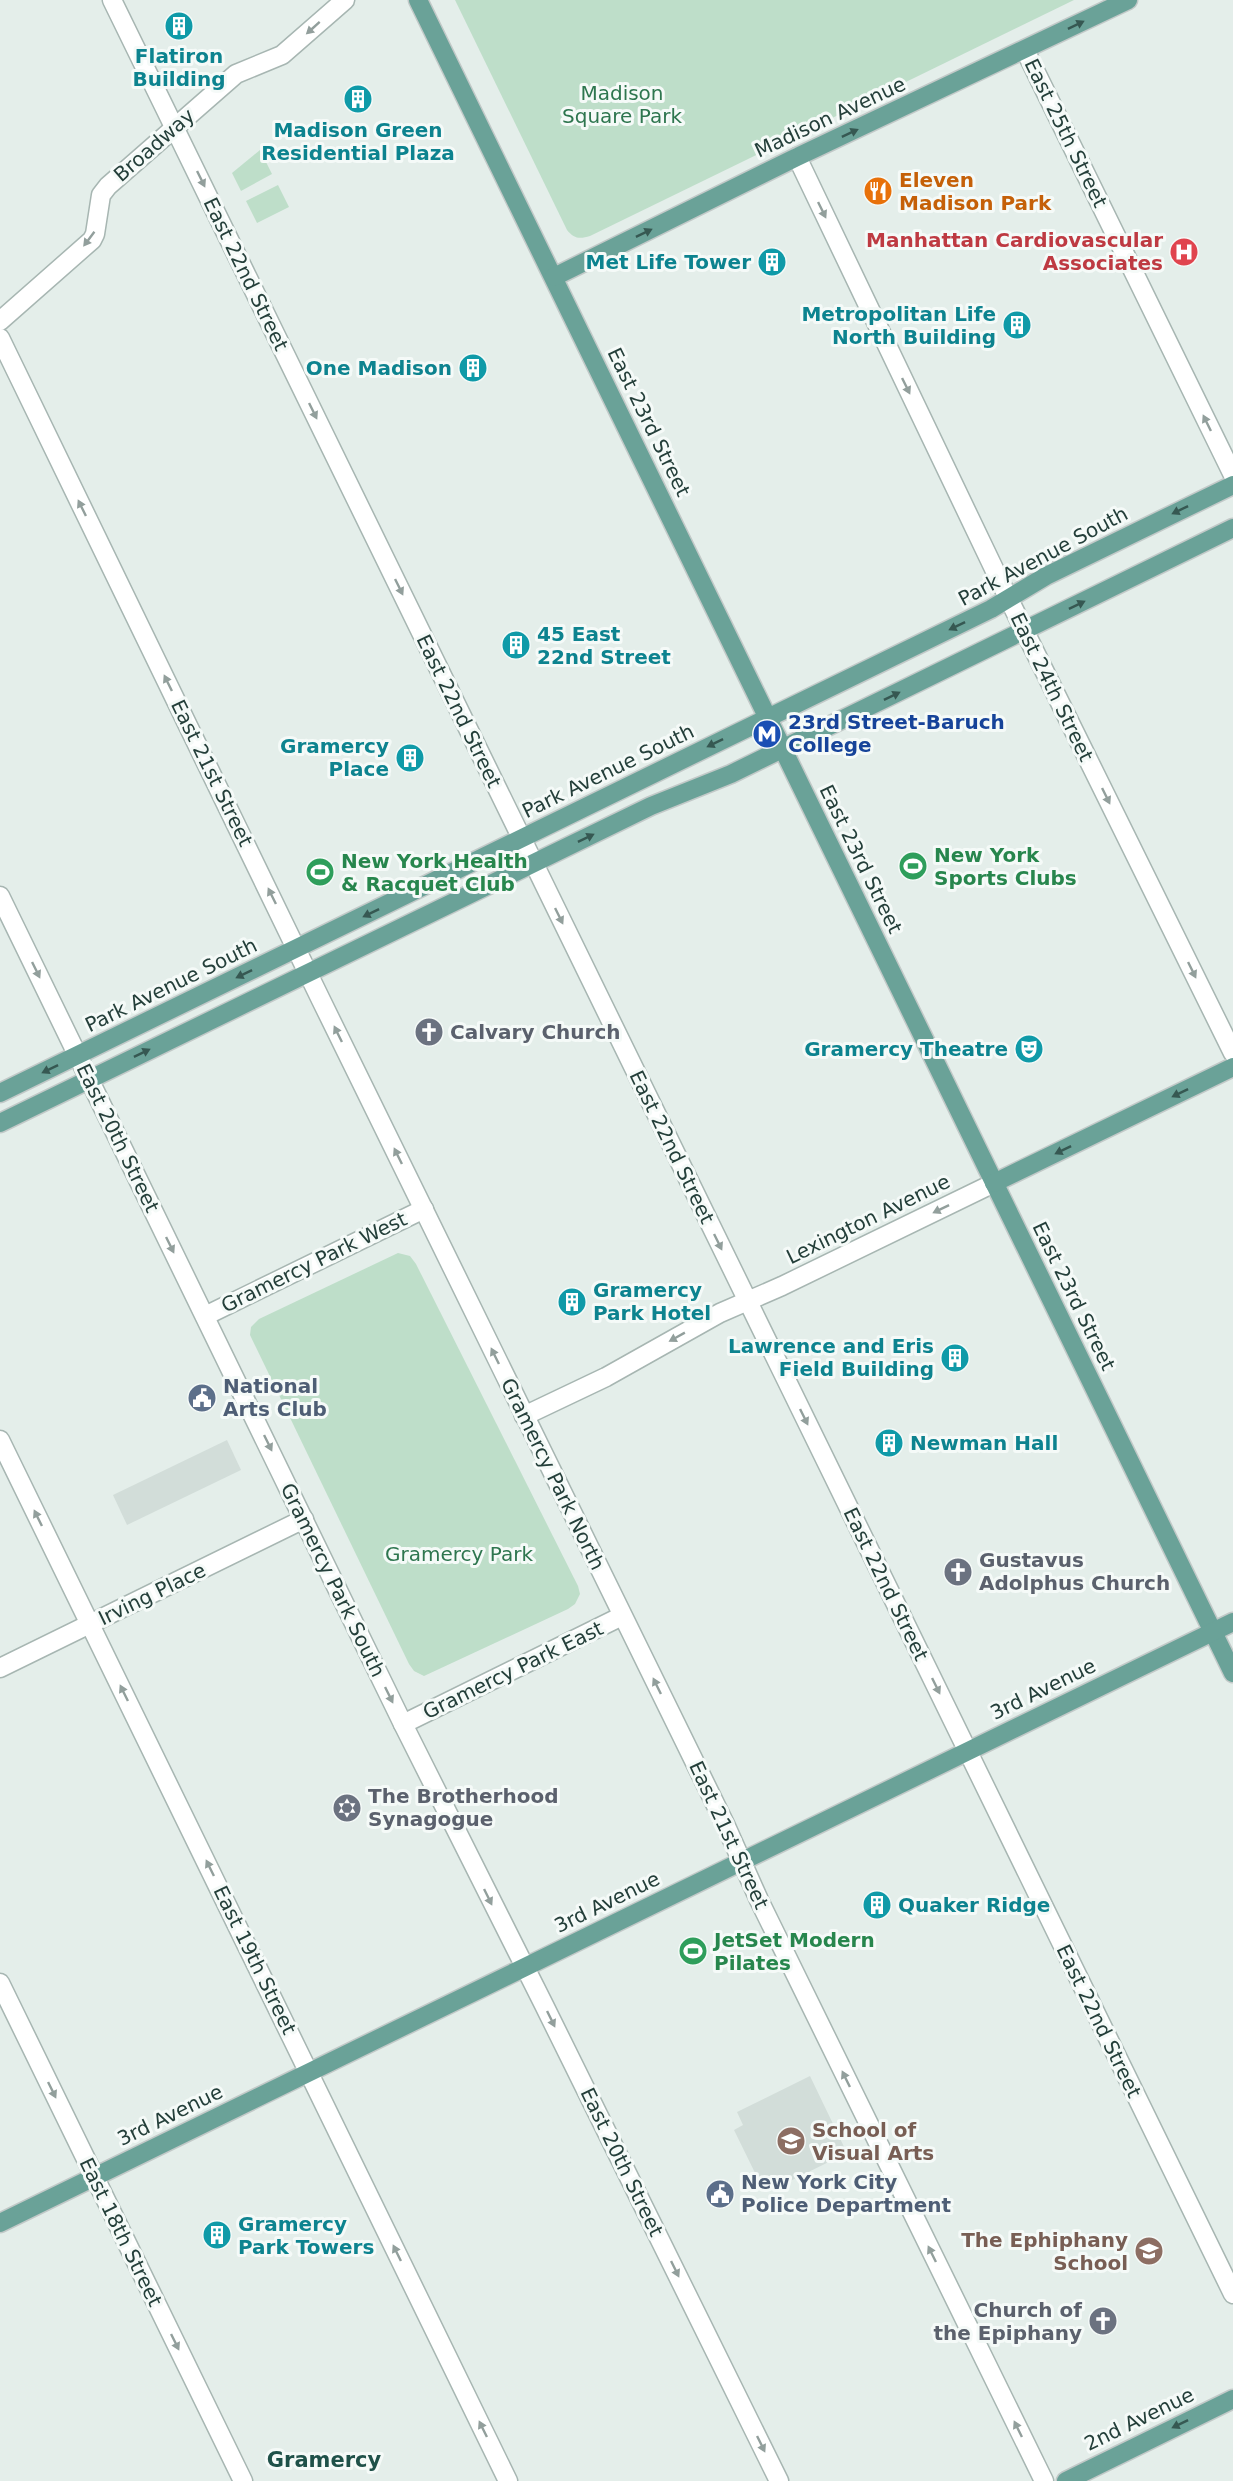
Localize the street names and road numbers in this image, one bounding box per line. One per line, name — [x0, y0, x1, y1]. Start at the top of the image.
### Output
street label: East 25th Street — [1020, 55, 1112, 211]
street label: Madison Avenue — [751, 72, 909, 162]
street label: Broadway — [109, 103, 199, 187]
street label: East 22nd Street — [199, 193, 294, 355]
street label: East 23rd Street — [603, 344, 696, 500]
street label: Park Avenue South — [954, 501, 1132, 611]
street label: East 24th Street — [1006, 609, 1098, 765]
street label: East 22nd Street — [412, 630, 507, 792]
street label: East 21st Street — [166, 696, 258, 850]
street label: Park Avenue South — [518, 719, 698, 823]
street label: East 23rd Street — [815, 781, 908, 937]
street label: Park Avenue South — [81, 933, 261, 1037]
street label: East 20th Street — [72, 1060, 164, 1216]
street label: East 22nd Street — [625, 1066, 720, 1228]
street label: Lexington Avenue — [782, 1169, 954, 1269]
street label: Gramercy Park West — [217, 1207, 411, 1317]
street label: East 23rd Street — [1028, 1218, 1121, 1374]
street label: Gramercy Park North — [496, 1374, 610, 1574]
street label: Gramercy Park South — [276, 1479, 390, 1681]
street label: East 22nd Street — [839, 1503, 934, 1665]
street label: Irving Place — [94, 1558, 210, 1630]
street label: Gramercy Park East — [419, 1616, 607, 1724]
street label: 3rd Avenue — [987, 1653, 1099, 1725]
street label: East 21st Street — [684, 1757, 774, 1913]
street label: 3rd Avenue — [551, 1866, 663, 1938]
street label: East 19th Street — [209, 1882, 301, 2038]
street label: East 22nd Street — [1052, 1940, 1147, 2102]
street label: 3rd Avenue — [114, 2079, 226, 2151]
street label: East 20th Street — [576, 2084, 668, 2240]
street label: East 18th Street — [75, 2154, 167, 2310]
street label: 2nd Avenue — [1080, 2382, 1198, 2456]

